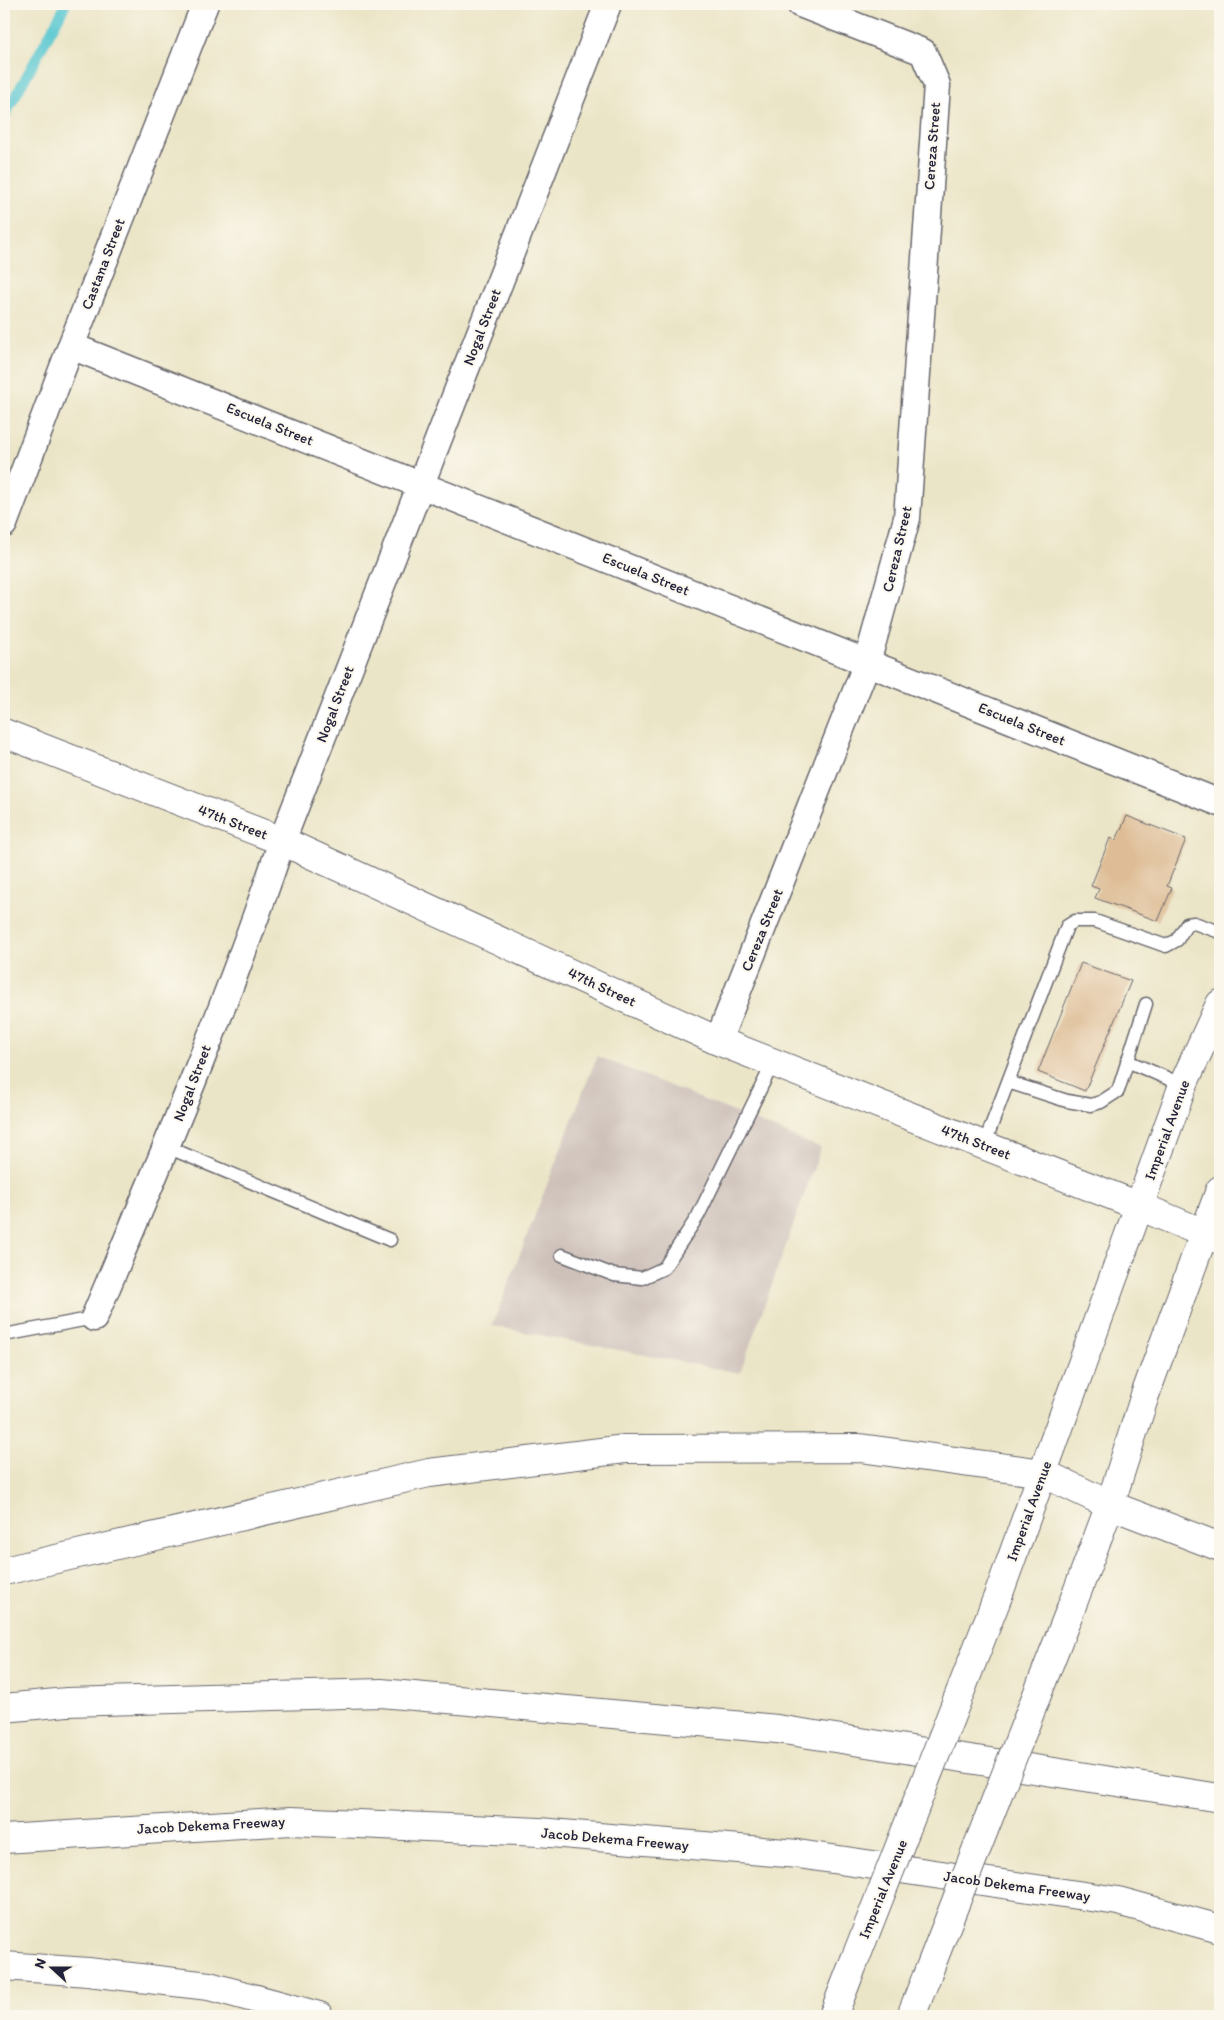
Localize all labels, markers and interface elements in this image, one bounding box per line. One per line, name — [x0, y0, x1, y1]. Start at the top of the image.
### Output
street label: Cereza Street — [920, 101, 944, 190]
street label: Castana Street — [77, 215, 129, 312]
street label: Nogal Street — [459, 286, 505, 368]
street label: Escuela Street — [224, 398, 316, 450]
street label: Cereza Street — [878, 504, 916, 594]
street label: Escuela Street — [600, 548, 692, 600]
street label: Nogal Street — [312, 663, 358, 745]
street label: Escuela Street — [976, 698, 1068, 750]
street label: 47th Street — [196, 801, 271, 844]
street label: Cereza Street — [737, 886, 787, 974]
street label: 47th Street — [565, 963, 639, 1011]
street label: Nogal Street — [169, 1042, 215, 1124]
street label: Imperial Avenue — [1140, 1077, 1194, 1183]
street label: 47th Street — [939, 1121, 1014, 1164]
street label: Imperial Avenue — [1002, 1458, 1056, 1564]
street label: Jacob Dekema Freeway — [137, 1812, 285, 1838]
street label: Jacob Dekema Freeway — [540, 1824, 690, 1854]
street label: Imperial Avenue — [855, 1837, 911, 1941]
street label: Jacob Dekema Freeway — [942, 1867, 1092, 1905]
north arrow — [28, 1942, 78, 1992]
text: N — [31, 1956, 50, 1971]

